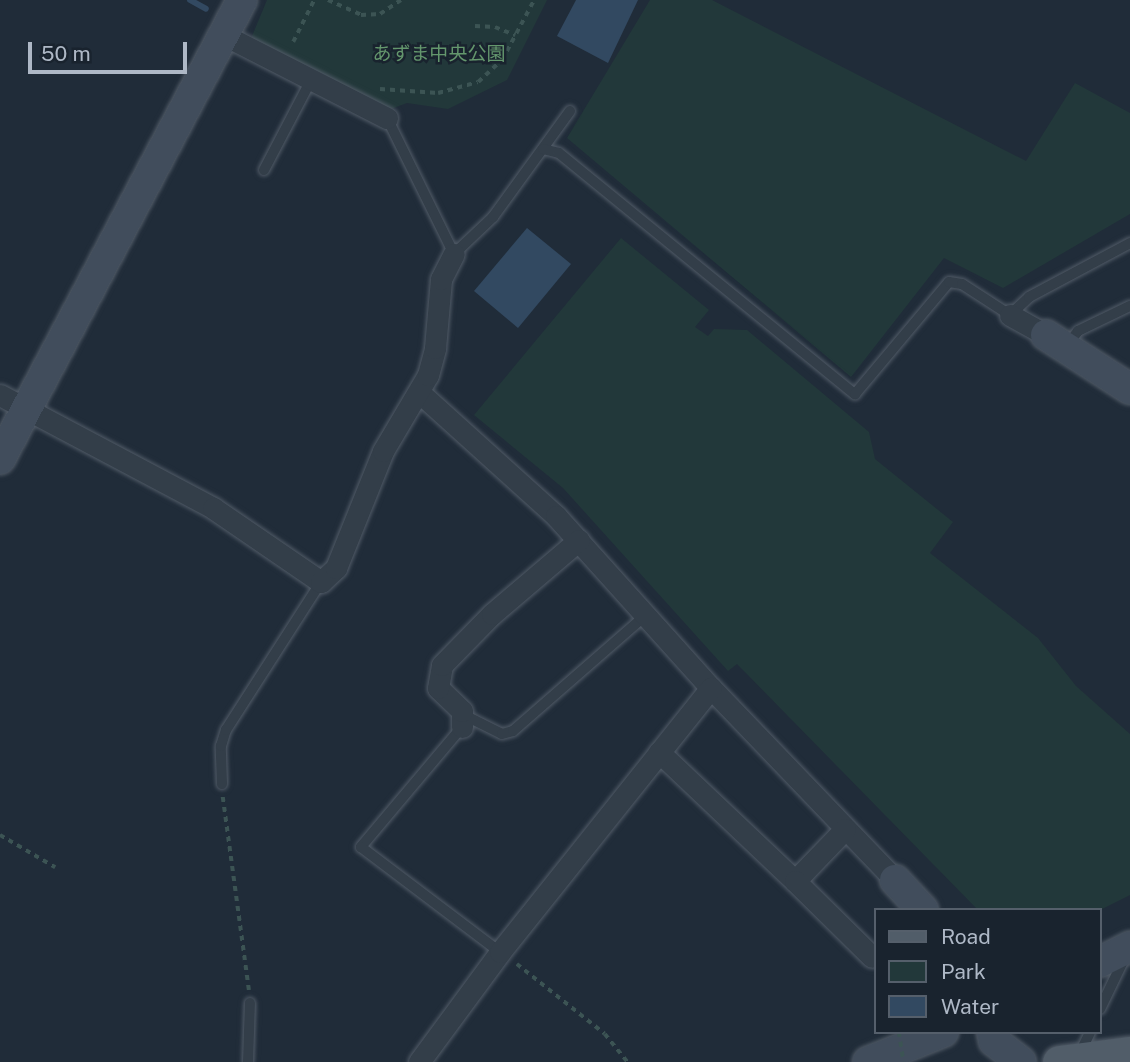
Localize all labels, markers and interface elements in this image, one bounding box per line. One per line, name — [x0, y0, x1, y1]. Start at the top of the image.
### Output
scale bar — [32, 28, 191, 72]
text: 50 m — [41, 41, 91, 66]
park label: あずま中央公園 — [373, 43, 505, 65]
legend — [874, 908, 1102, 1034]
text: Road — [941, 924, 991, 949]
text: Park — [941, 959, 986, 984]
text: Water — [941, 994, 999, 1019]

